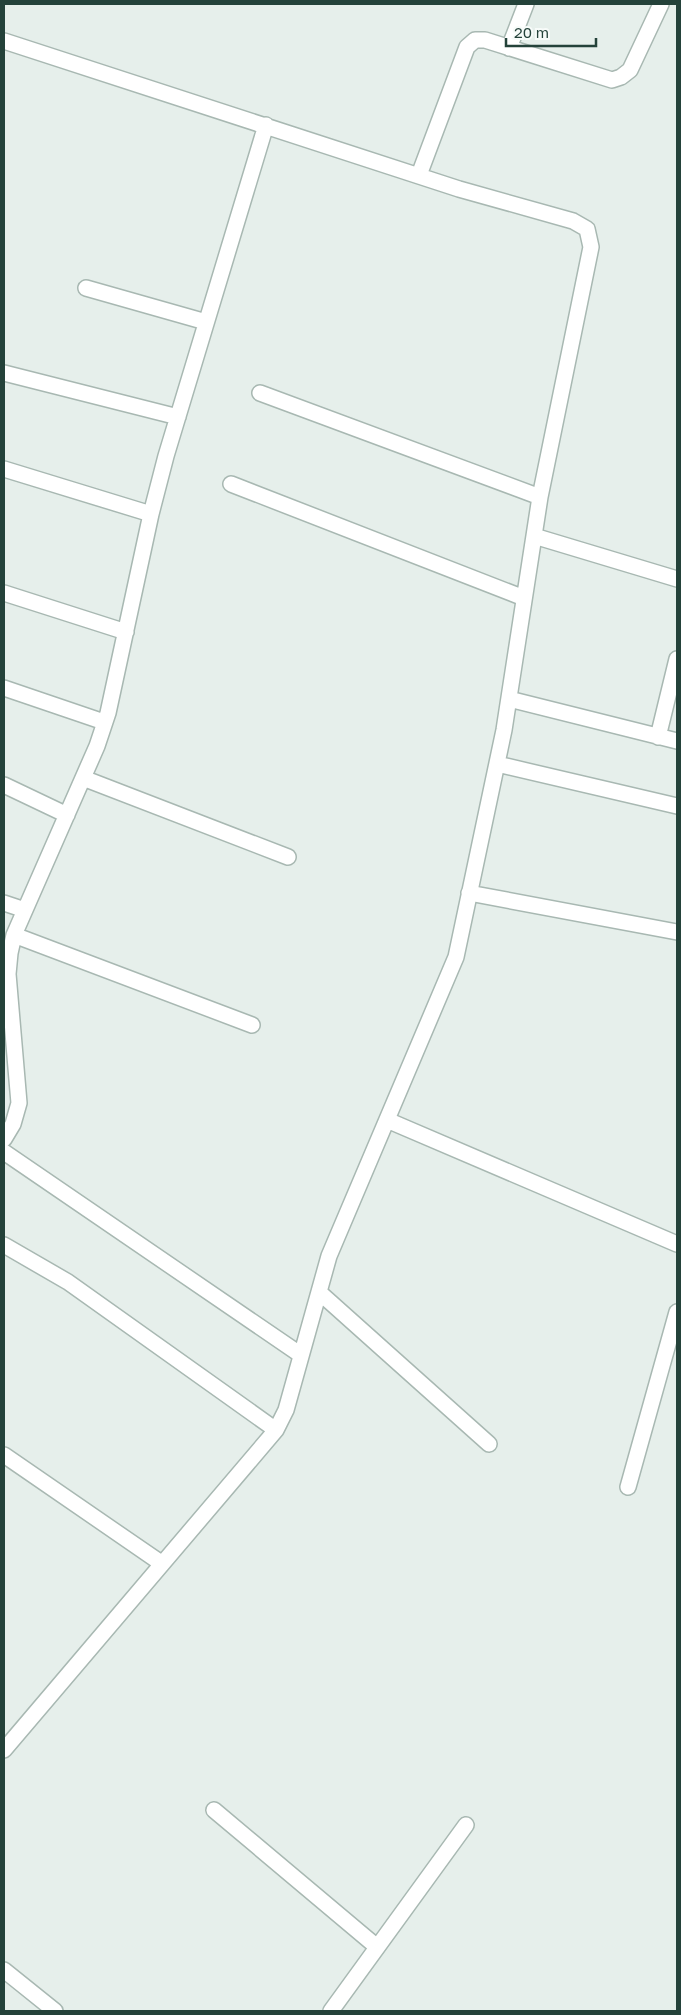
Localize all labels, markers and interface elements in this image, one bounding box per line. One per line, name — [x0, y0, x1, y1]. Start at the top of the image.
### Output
scale bar — [506, 15, 596, 47]
text: 20 m — [514, 23, 549, 41]

